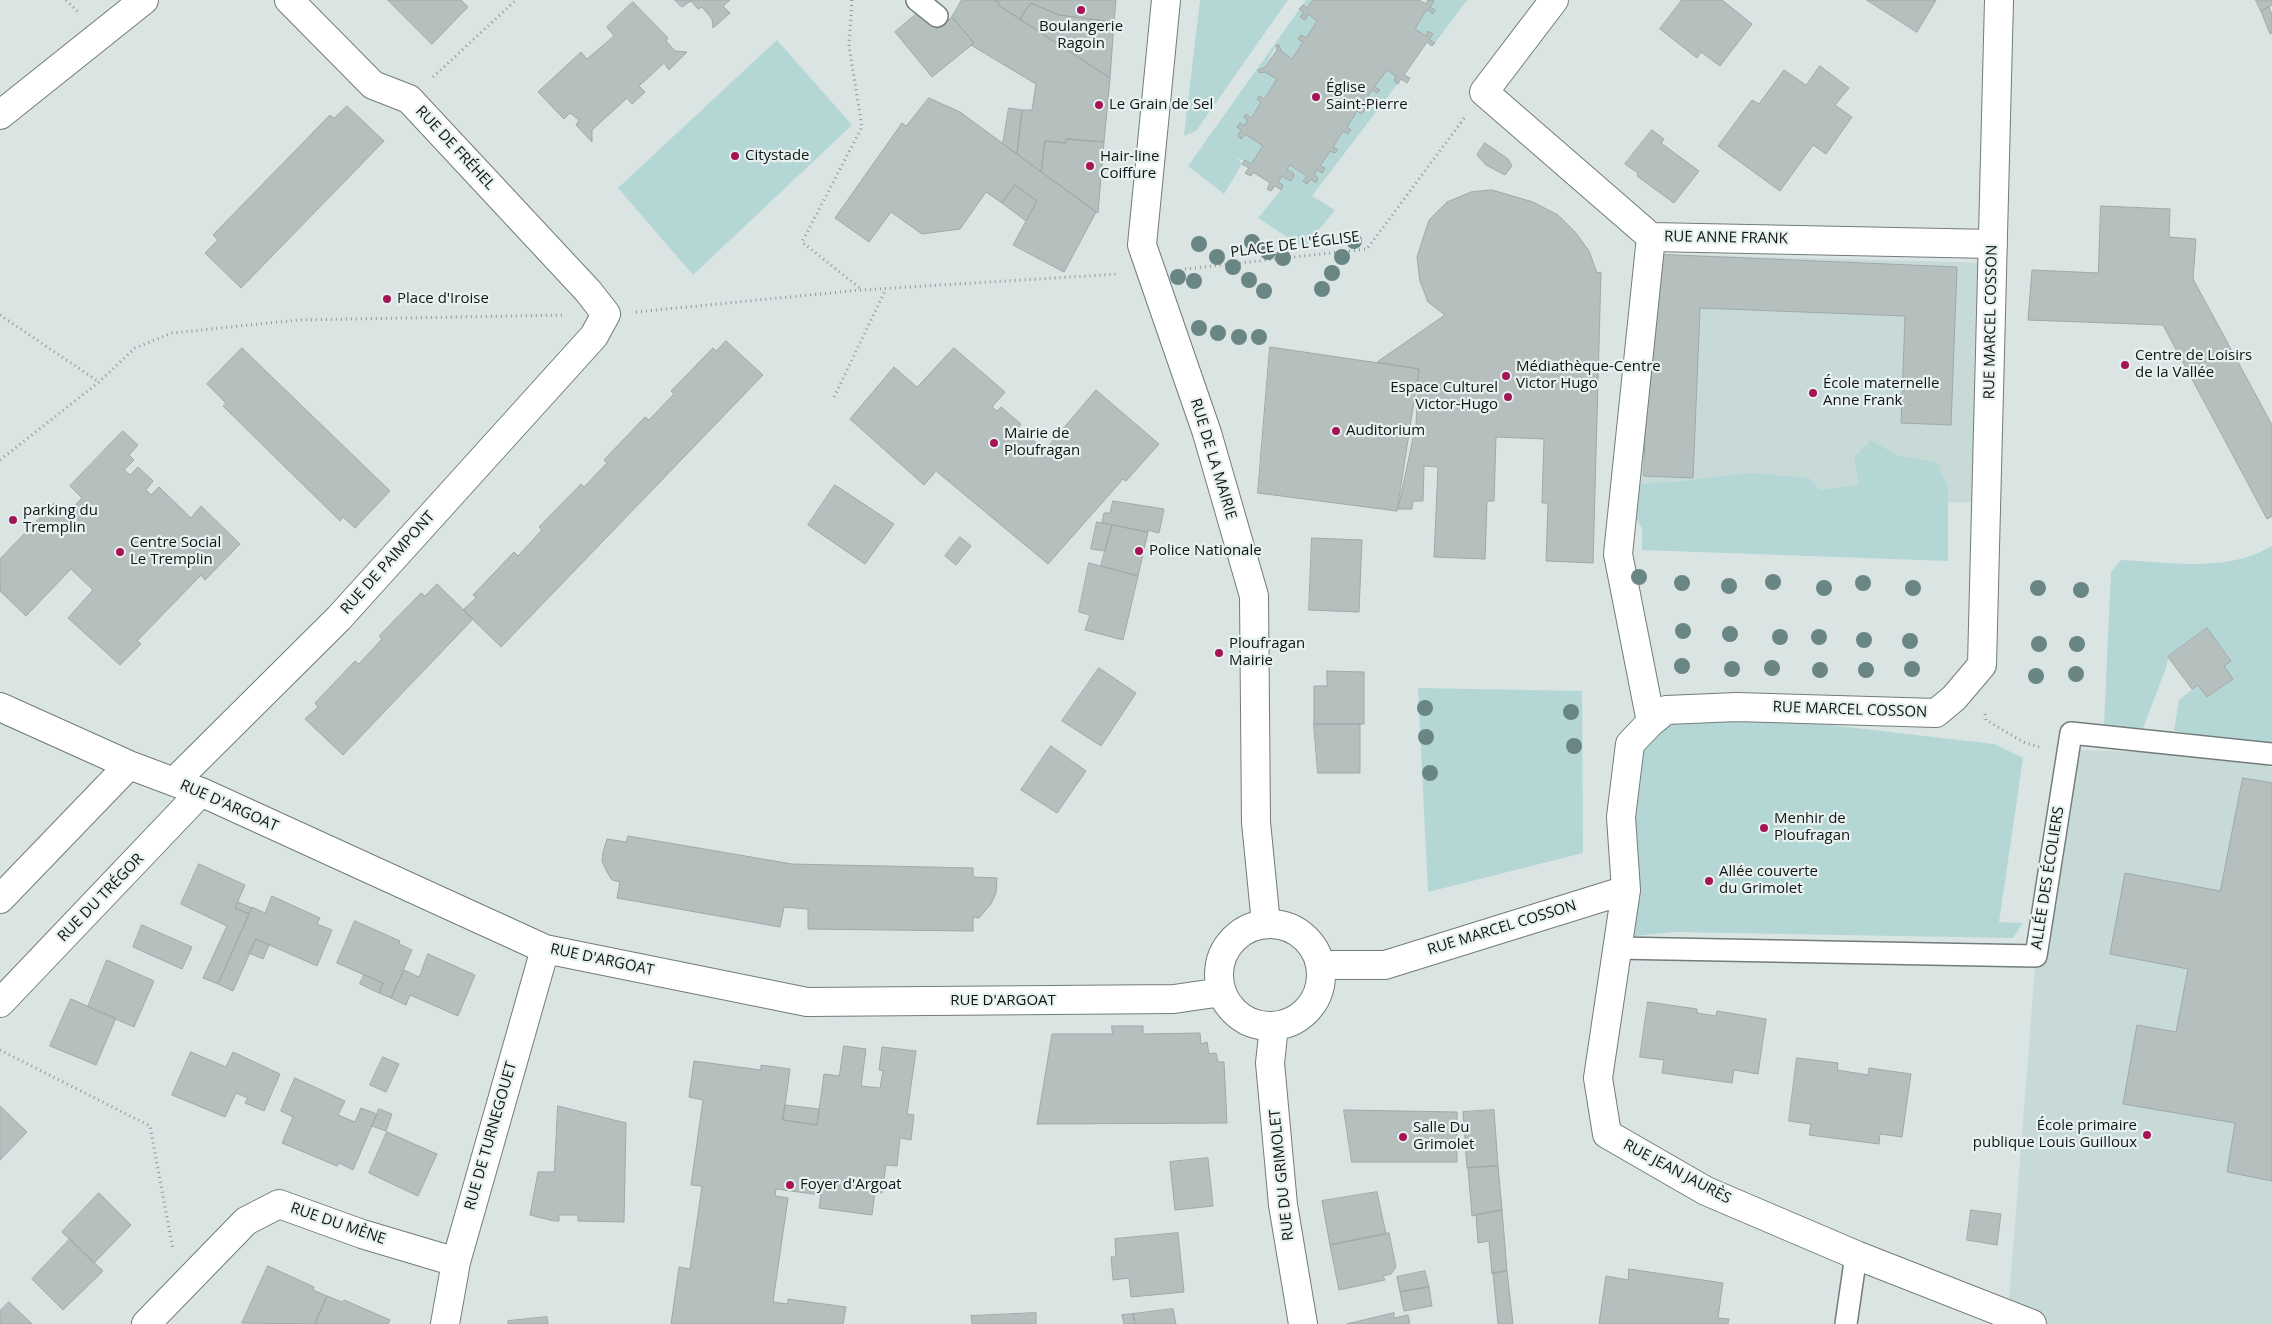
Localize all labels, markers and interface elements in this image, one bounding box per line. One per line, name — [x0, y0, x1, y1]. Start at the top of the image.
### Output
marker: Boulangerie Ragoin — [1075, 4, 1087, 16]
place label: Boulangerie Ragoin — [1039, 18, 1123, 53]
place label: Église Saint-Pierre — [1326, 79, 1408, 114]
marker: Église Saint-Pierre — [1310, 91, 1322, 103]
place label: Le Grain de Sel — [1109, 96, 1213, 114]
marker: Le Grain de Sel — [1093, 99, 1105, 111]
street label: RUE DE FRÉHEL — [412, 102, 498, 194]
place label: Citystade — [745, 147, 810, 165]
place label: Hair-line Coiffure — [1100, 148, 1159, 183]
marker: Citystade — [729, 150, 741, 162]
marker: Hair-line Coiffure — [1084, 160, 1096, 172]
street label: PLACE DE L'ÉGLISE — [1229, 228, 1361, 262]
street label: RUE ANNE FRANK — [1664, 228, 1788, 248]
street label: RUE MARCEL COSSON — [1981, 245, 2001, 399]
place label: Place d'Iroise — [397, 290, 489, 308]
marker: Place d'Iroise — [381, 293, 393, 305]
place label: Centre de Loisirs de la Vallée — [2135, 347, 2252, 382]
place label: Médiathèque-Centre Victor Hugo — [1516, 358, 1661, 393]
marker: Centre de Loisirs de la Vallée — [2119, 359, 2131, 371]
marker: Médiathèque-Centre Victor Hugo — [1500, 370, 1512, 382]
place label: École maternelle Anne Frank — [1823, 375, 1939, 410]
place label: Espace Culturel Victor-Hugo — [1390, 379, 1498, 414]
marker: École maternelle Anne Frank — [1807, 387, 1819, 399]
marker: Espace Culturel Victor-Hugo — [1502, 391, 1514, 403]
street label: RUE DE LA MAIRIE — [1186, 396, 1240, 522]
place label: Auditorium — [1346, 422, 1425, 440]
place label: Mairie de Ploufragan — [1004, 425, 1080, 460]
marker: Auditorium — [1330, 425, 1342, 437]
marker: Mairie de Ploufragan — [988, 437, 1000, 449]
place label: parking du Tremplin — [23, 502, 98, 537]
street label: RUE DE PAIMPONT — [337, 508, 439, 618]
marker: parking du Tremplin — [7, 514, 19, 526]
place label: Centre Social Le Tremplin — [130, 534, 221, 569]
place label: Police Nationale — [1149, 542, 1262, 560]
marker: Police Nationale — [1133, 545, 1145, 557]
marker: Centre Social Le Tremplin — [114, 546, 126, 558]
place label: Ploufragan Mairie — [1229, 635, 1305, 670]
marker: Ploufragan Mairie — [1213, 647, 1225, 659]
street label: RUE MARCEL COSSON — [1772, 698, 1928, 722]
street label: RUE D'ARGOAT — [177, 776, 281, 836]
street label: ALLÉE DES ÉCOLIERS — [2028, 805, 2068, 951]
place label: Menhir de Ploufragan — [1774, 810, 1850, 845]
marker: Menhir de Ploufragan — [1758, 822, 1770, 834]
street label: RUE DU TRÉGOR — [54, 850, 148, 946]
place label: Allée couverte du Grimolet — [1719, 863, 1818, 898]
marker: Allée couverte du Grimolet — [1703, 875, 1715, 887]
street label: RUE MARCEL COSSON — [1425, 897, 1579, 959]
street label: RUE D'ARGOAT — [548, 940, 656, 980]
street label: RUE D'ARGOAT — [950, 992, 1056, 1010]
street label: RUE DE TURNEGOUET — [461, 1060, 521, 1212]
street label: RUE DU GRIMOLET — [1266, 1108, 1298, 1242]
place label: École primaire publique Louis Guilloux — [1973, 1117, 2137, 1152]
place label: Salle Du Grimolet — [1413, 1119, 1474, 1154]
marker: École primaire publique Louis Guilloux — [2141, 1129, 2153, 1141]
marker: Salle Du Grimolet — [1397, 1131, 1409, 1143]
street label: RUE JEAN JAURÈS — [1620, 1136, 1734, 1208]
place label: Foyer d'Argoat — [800, 1176, 902, 1194]
marker: Foyer d'Argoat — [784, 1179, 796, 1191]
street label: RUE DU MÈNE — [288, 1199, 388, 1249]

